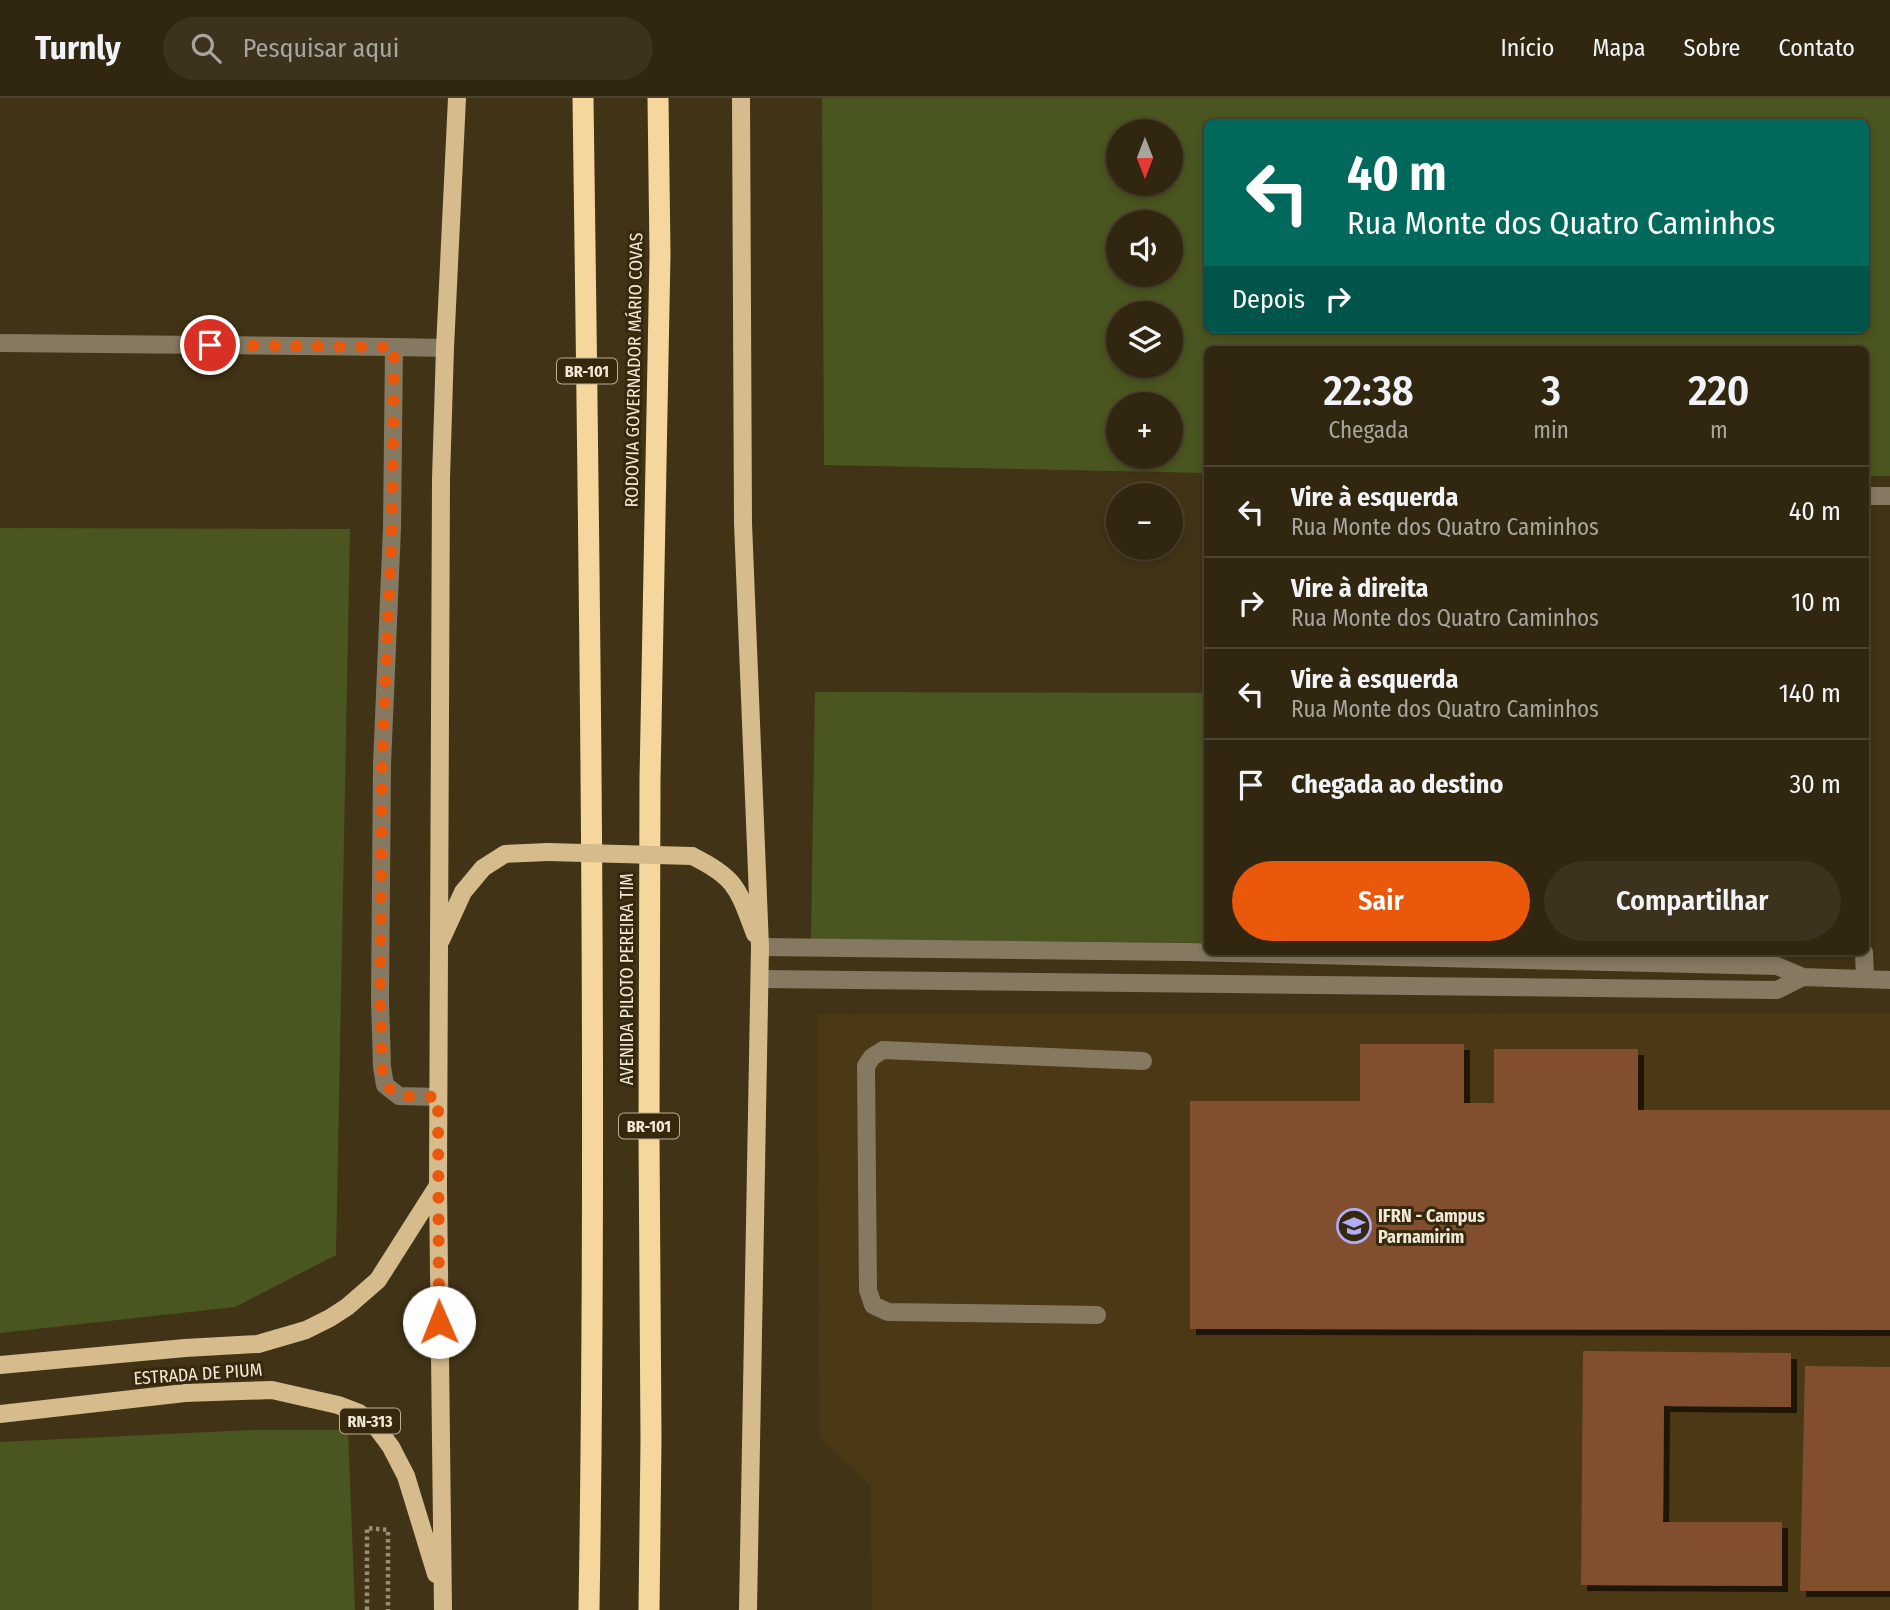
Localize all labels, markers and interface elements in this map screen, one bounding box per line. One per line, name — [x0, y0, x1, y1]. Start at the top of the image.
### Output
search box — [163, 17, 653, 80]
text: Turnly — [35, 28, 121, 68]
icon: search — [187, 29, 225, 67]
text: Pesquisar aqui — [243, 33, 399, 64]
text: Início — [1501, 34, 1554, 62]
text: Mapa — [1592, 34, 1646, 62]
text: Sobre — [1684, 34, 1740, 62]
text: Contato — [1778, 34, 1855, 62]
north arrow — [1106, 119, 1183, 196]
map controls — [1106, 119, 1183, 560]
text: 40 m — [1347, 144, 1447, 203]
icon: left — [1232, 147, 1323, 238]
text: Rua Monte dos Quatro Caminhos — [1347, 204, 1775, 242]
button: sound — [1106, 210, 1183, 287]
street label: RODOVIA GOVERNADOR MÁRIO COVAS — [620, 232, 647, 508]
icon: right — [1319, 280, 1357, 318]
text: Depois — [1232, 284, 1305, 315]
button: layers — [1106, 301, 1183, 378]
pin — [180, 315, 240, 375]
icon: arrive — [191, 326, 229, 364]
road number: BR-101 — [557, 358, 617, 384]
text: 22:38 — [1323, 366, 1414, 416]
text: 3 — [1541, 366, 1561, 416]
text: 220 — [1688, 366, 1749, 416]
button: + — [1106, 392, 1183, 469]
text: Chegada — [1329, 416, 1409, 444]
text: min — [1533, 416, 1569, 444]
text: m — [1710, 416, 1728, 444]
text: Vire à esquerda — [1291, 482, 1458, 513]
button: − — [1106, 483, 1183, 560]
icon: left — [1232, 493, 1270, 531]
text: 40 m — [1789, 496, 1841, 527]
text: Rua Monte dos Quatro Caminhos — [1291, 513, 1599, 541]
text: Vire à direita — [1291, 573, 1429, 604]
icon: right — [1232, 584, 1270, 622]
text: 10 m — [1791, 587, 1841, 618]
text: Rua Monte dos Quatro Caminhos — [1291, 604, 1599, 632]
text: Vire à esquerda — [1291, 664, 1458, 695]
icon: left — [1232, 675, 1270, 713]
text: 140 m — [1779, 678, 1841, 709]
text: Rua Monte dos Quatro Caminhos — [1291, 695, 1599, 723]
icon: arrive — [1232, 766, 1270, 804]
text: Chegada ao destino — [1291, 769, 1503, 800]
text: 30 m — [1790, 769, 1841, 800]
button: Sair — [1232, 861, 1530, 941]
button: Compartilhar — [1544, 861, 1841, 941]
street label: AVENIDA PILOTO PEREIRA TIM — [616, 873, 638, 1085]
road number: BR-101 — [619, 1114, 679, 1138]
place label: IFRN - Campus Parnamirim — [1378, 1205, 1485, 1248]
school or university icon: IFRN - Campus Parnamirim — [1335, 1207, 1373, 1245]
position arrow — [402, 1285, 476, 1359]
street label: ESTRADA DE PIUM — [133, 1359, 263, 1389]
road number: RN-313 — [340, 1408, 400, 1434]

